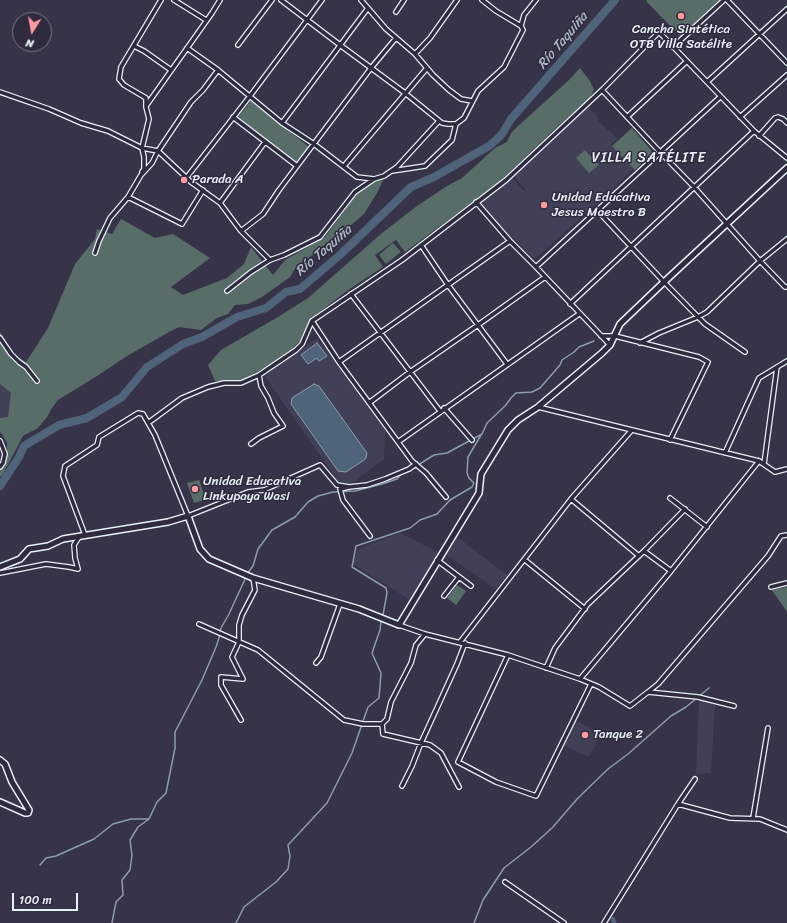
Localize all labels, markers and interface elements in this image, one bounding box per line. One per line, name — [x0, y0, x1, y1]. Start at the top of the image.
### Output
water label: Río Taquiña — [534, 9, 592, 73]
marker: Cancha Sintética OTB Villa Satélite — [676, 11, 686, 21]
north arrow — [12, 12, 52, 52]
place label: Cancha Sintética OTB Villa Satélite — [630, 22, 732, 53]
text: N — [24, 33, 35, 53]
district label: VILLA SATÉLITE — [592, 150, 706, 166]
place label: Parada A — [192, 172, 244, 188]
marker: Parada A — [179, 175, 189, 185]
place label: Unidad Educativa Jesus Maestro B — [552, 190, 650, 221]
marker: Unidad Educativa Jesus Maestro B — [539, 200, 549, 210]
water label: Río Taquiña — [292, 222, 356, 280]
place label: Unidad Educativa Linkupaya Wasi — [203, 474, 301, 505]
marker: Unidad Educativa Linkupaya Wasi — [190, 484, 200, 494]
place label: Tanque 2 — [593, 727, 643, 743]
marker: Tanque 2 — [580, 730, 590, 740]
scale bar — [14, 885, 80, 911]
text: 100 m — [19, 889, 52, 911]

